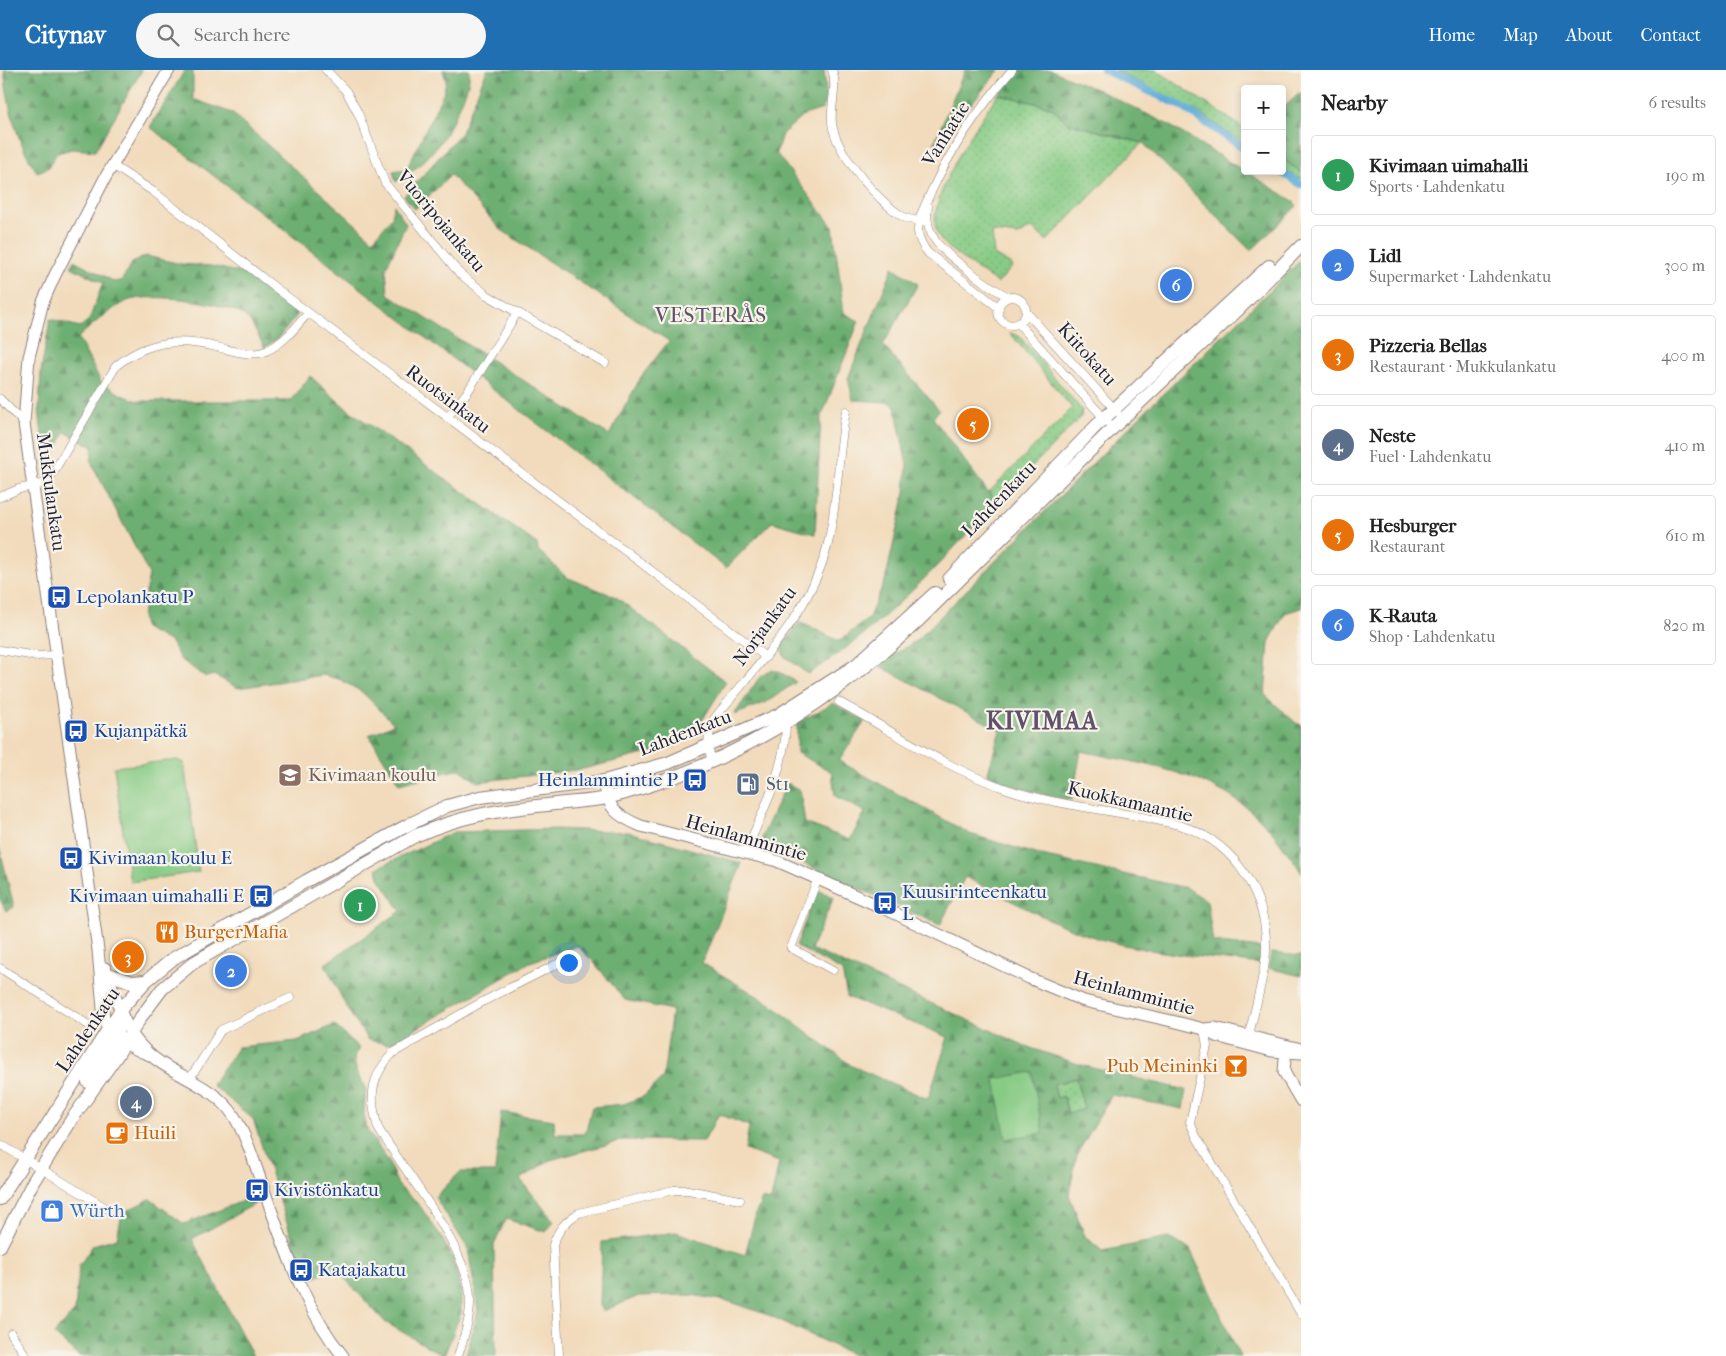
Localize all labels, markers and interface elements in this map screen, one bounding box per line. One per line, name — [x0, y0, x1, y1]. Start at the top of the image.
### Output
search box — [136, 13, 486, 58]
text: Citynav — [25, 21, 106, 49]
icon: search — [154, 21, 182, 49]
text: Search here — [194, 24, 290, 46]
text: Home — [1428, 25, 1475, 46]
text: Map — [1503, 25, 1538, 46]
text: About — [1566, 25, 1612, 46]
text: Contact — [1640, 25, 1701, 46]
map controls — [1241, 85, 1286, 175]
button: + — [1241, 85, 1286, 130]
text: Nearby — [1321, 91, 1387, 115]
text: 6 results — [1648, 93, 1706, 112]
street label: Vanhatie — [917, 98, 974, 171]
button: − — [1241, 130, 1286, 175]
text: Kivimaan uimahalli — [1369, 155, 1528, 177]
street label: Vuoripojankatu — [391, 165, 490, 277]
text: 1 — [1335, 166, 1341, 185]
text: 190 m — [1665, 166, 1705, 185]
text: Sports · Lahdenkatu — [1369, 177, 1505, 196]
text: Lidl — [1369, 245, 1402, 267]
text: 2 — [1334, 256, 1342, 275]
text: 300 m — [1664, 256, 1705, 275]
pin: 6 — [1160, 266, 1192, 304]
text: Supermarket · Lahdenkatu — [1369, 267, 1551, 286]
district label: VESTERÅS — [654, 303, 767, 327]
street label: Kiitokatu — [1053, 318, 1121, 390]
text: Pizzeria Bellas — [1369, 335, 1487, 357]
text: 3 — [1335, 346, 1341, 365]
text: 400 m — [1661, 346, 1705, 365]
text: Restaurant · Mukkulankatu — [1369, 357, 1556, 376]
street label: Ruotsinkatu — [401, 360, 495, 438]
pin: 5 — [957, 405, 989, 443]
text: Neste — [1369, 425, 1416, 447]
street label: Mukkulankatu — [32, 431, 70, 553]
text: 4 — [1333, 436, 1343, 455]
text: 410 m — [1664, 436, 1705, 455]
text: Fuel · Lahdenkatu — [1369, 447, 1491, 466]
street label: Lahdenkatu — [957, 456, 1041, 542]
text: Hesburger — [1369, 515, 1456, 537]
text: 5 — [1335, 526, 1341, 545]
text: 610 m — [1665, 526, 1705, 545]
text: Restaurant — [1369, 537, 1445, 556]
street label: Norjankatu — [729, 582, 801, 670]
bus stop icon: Lepolankatu P — [46, 584, 72, 610]
place label: Lepolankatu P — [76, 586, 194, 608]
text: K-Rauta — [1369, 605, 1437, 627]
text: 6 — [1334, 616, 1342, 635]
text: 820 m — [1663, 616, 1705, 635]
text: Shop · Lahdenkatu — [1369, 627, 1495, 646]
street label: Lahdenkatu — [635, 705, 735, 761]
district label: KIVIMAA — [986, 707, 1098, 735]
bus stop icon: Kujanpätkä — [63, 718, 89, 744]
place label: Kujanpätkä — [94, 720, 187, 742]
school or university icon: Kivimaan koulu — [277, 762, 303, 788]
place label: Kivimaan koulu — [308, 764, 437, 786]
bus stop icon: Heinlammintie P — [682, 767, 708, 793]
place label: Heinlammintie P — [538, 769, 679, 791]
fuel station icon: St1 — [735, 771, 761, 797]
place label: St1 — [766, 773, 789, 795]
street label: Kuokkamaantie — [1065, 777, 1195, 827]
street label: Heinlammintie — [683, 810, 809, 866]
bus stop icon: Kivimaan koulu E — [58, 845, 84, 871]
place label: Kivimaan koulu E — [88, 847, 232, 869]
place label: Kuusirinteenkatu L — [902, 881, 1047, 925]
bus stop icon: Kivimaan uimahalli E — [248, 883, 274, 909]
place label: Kivimaan uimahalli E — [69, 885, 244, 907]
pin: 1 — [344, 886, 376, 924]
bus stop icon: Kuusirinteenkatu L — [872, 890, 898, 916]
restaurant icon: BurgerMafia — [154, 919, 180, 945]
place label: BurgerMafia — [184, 921, 288, 943]
pin: 3 — [112, 938, 144, 976]
your location — [556, 950, 582, 976]
pin: 2 — [215, 952, 247, 990]
street label: Heinlammintie — [1071, 966, 1197, 1020]
street label: Lahdenkatu — [52, 983, 125, 1077]
bar icon: Pub Meininki — [1223, 1053, 1249, 1079]
place label: Pub Meininki — [1107, 1055, 1218, 1077]
pin: 4 — [120, 1083, 152, 1121]
cafe icon: Huili — [104, 1120, 130, 1146]
place label: Huili — [134, 1122, 176, 1144]
bus stop icon: Kivistönkatu — [244, 1177, 270, 1203]
place label: Kivistönkatu — [274, 1179, 379, 1201]
shop icon: Würth — [39, 1198, 65, 1224]
place label: Würth — [69, 1200, 125, 1222]
bus stop icon: Katajakatu — [288, 1257, 314, 1283]
place label: Katajakatu — [318, 1259, 406, 1281]

